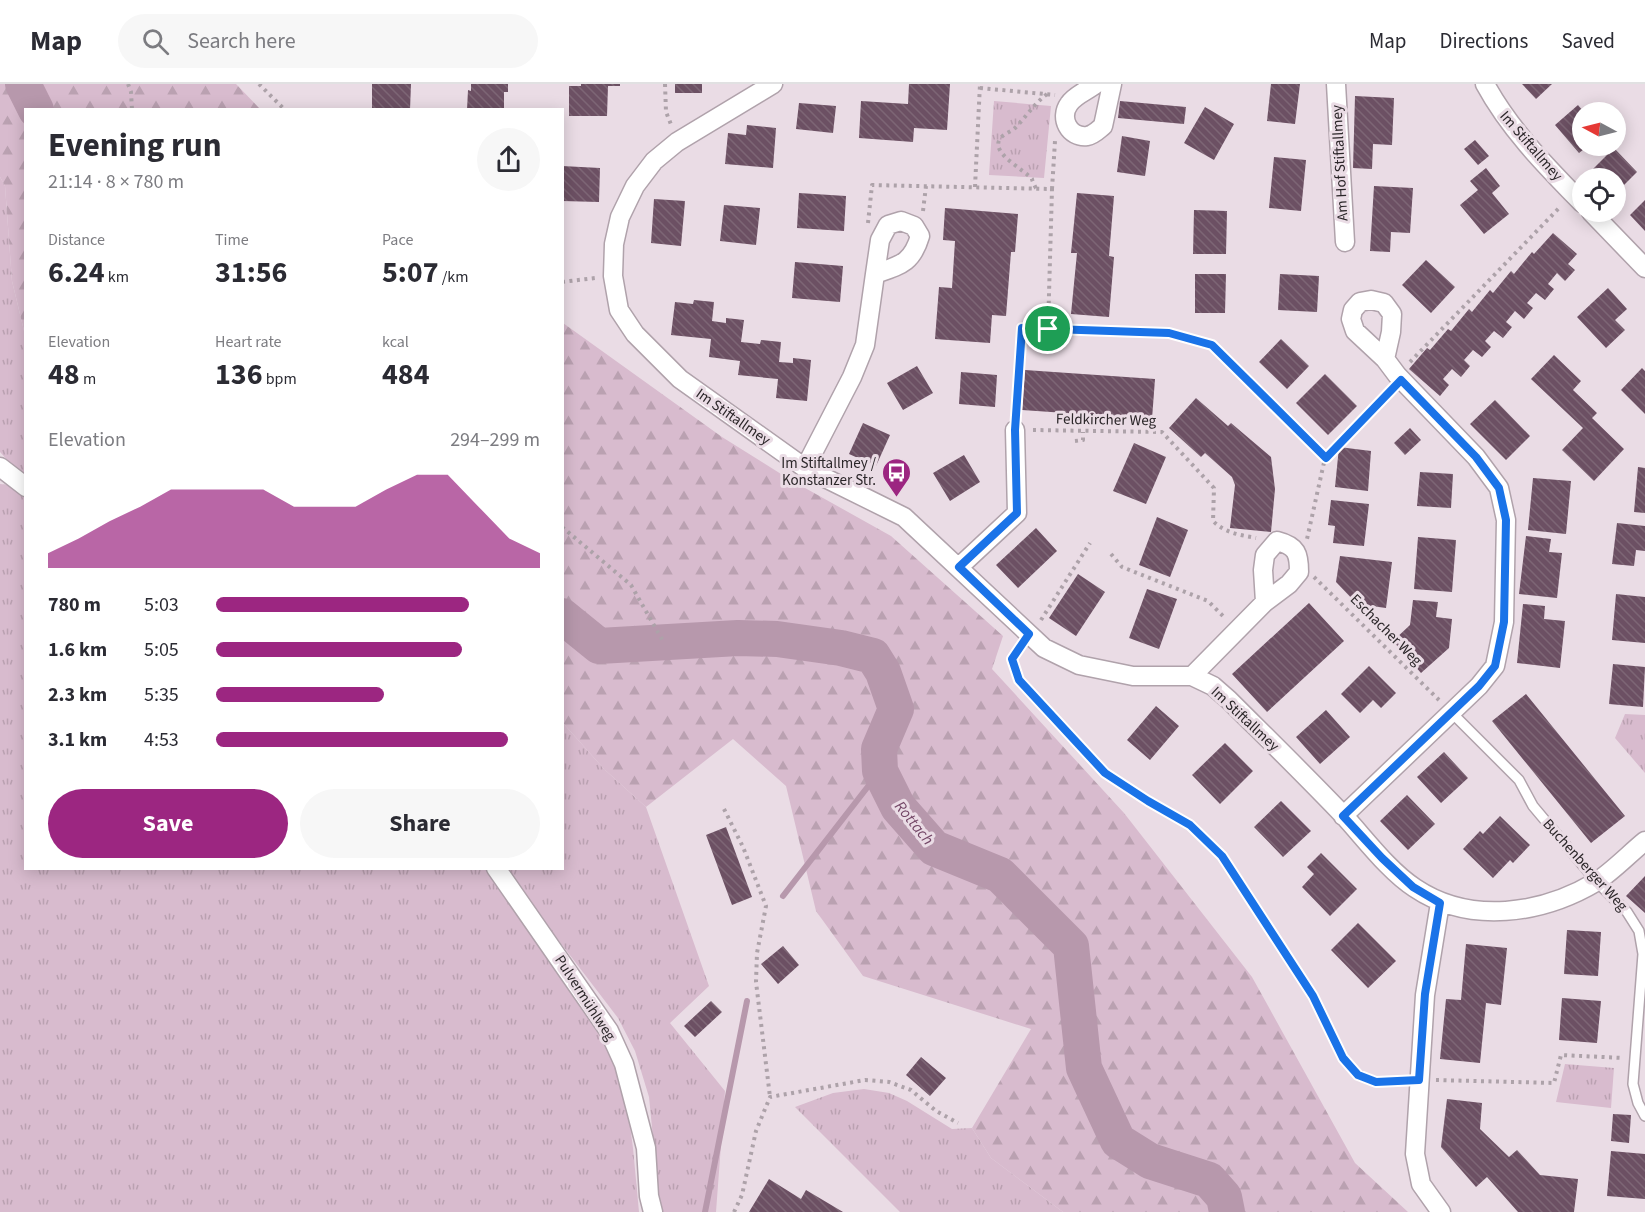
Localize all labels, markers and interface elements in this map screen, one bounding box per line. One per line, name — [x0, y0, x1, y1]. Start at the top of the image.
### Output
search box — [118, 14, 538, 68]
text: Map — [30, 21, 82, 61]
icon: search — [139, 25, 172, 58]
text: Search here — [187, 25, 296, 57]
text: Map — [1369, 26, 1407, 56]
text: Directions — [1440, 26, 1528, 56]
text: Saved — [1561, 26, 1615, 56]
north arrow — [1572, 102, 1626, 156]
map controls — [1572, 102, 1626, 222]
street label: Am Hof Stiftallmey — [1326, 105, 1354, 221]
street label: Im Stiftallmey — [1495, 106, 1567, 186]
text: Evening run — [48, 122, 222, 169]
button: share — [477, 128, 540, 191]
text: 21:14 · 8 × 780 m — [48, 168, 184, 196]
button: locate — [1572, 168, 1626, 222]
text: Distance — [48, 229, 105, 251]
text: Time — [215, 229, 249, 251]
text: Pace — [382, 229, 413, 251]
text: 6.24 — [48, 251, 105, 294]
text: 31:56 — [215, 251, 287, 294]
text: 5:07 — [382, 251, 439, 294]
text: km — [105, 266, 129, 288]
text: /km — [439, 266, 469, 288]
pin — [1022, 303, 1073, 354]
icon: arrive — [1031, 312, 1064, 345]
text: Elevation — [48, 331, 110, 353]
text: Heart rate — [215, 331, 282, 353]
text: kcal — [382, 331, 409, 353]
text: 48 — [48, 353, 80, 396]
text: 136 — [215, 353, 263, 396]
text: 484 — [382, 353, 430, 396]
text: m — [80, 368, 96, 390]
text: bpm — [263, 368, 297, 390]
street label: Im Stiftallmey — [692, 384, 774, 450]
street label: Feldkircher Weg — [1056, 409, 1157, 431]
text: Elevation — [48, 426, 126, 454]
text: 294–299 m — [450, 426, 540, 454]
place label: Im Stiftallmey / Konstanzer Str. — [781, 453, 877, 491]
bus stop icon: Im Stiftallmey / Konstanzer Str. — [881, 456, 913, 498]
street label: Eschacher Weg — [1345, 589, 1427, 671]
text: 780 m — [48, 591, 101, 619]
text: 5:03 — [144, 591, 179, 619]
text: 1.6 km — [48, 636, 107, 664]
text: 5:05 — [144, 636, 179, 664]
text: 2.3 km — [48, 681, 107, 709]
text: 5:35 — [144, 681, 179, 709]
street label: Im Stiftallmey — [1206, 682, 1284, 756]
text: 3.1 km — [48, 726, 107, 754]
text: 4:53 — [144, 726, 179, 754]
button: Save — [48, 789, 288, 858]
button: Share — [300, 789, 540, 858]
water label: Rottach — [889, 796, 939, 850]
street label: Buchenberger Weg — [1538, 814, 1633, 916]
street label: Pulvermühlweg — [549, 951, 621, 1045]

